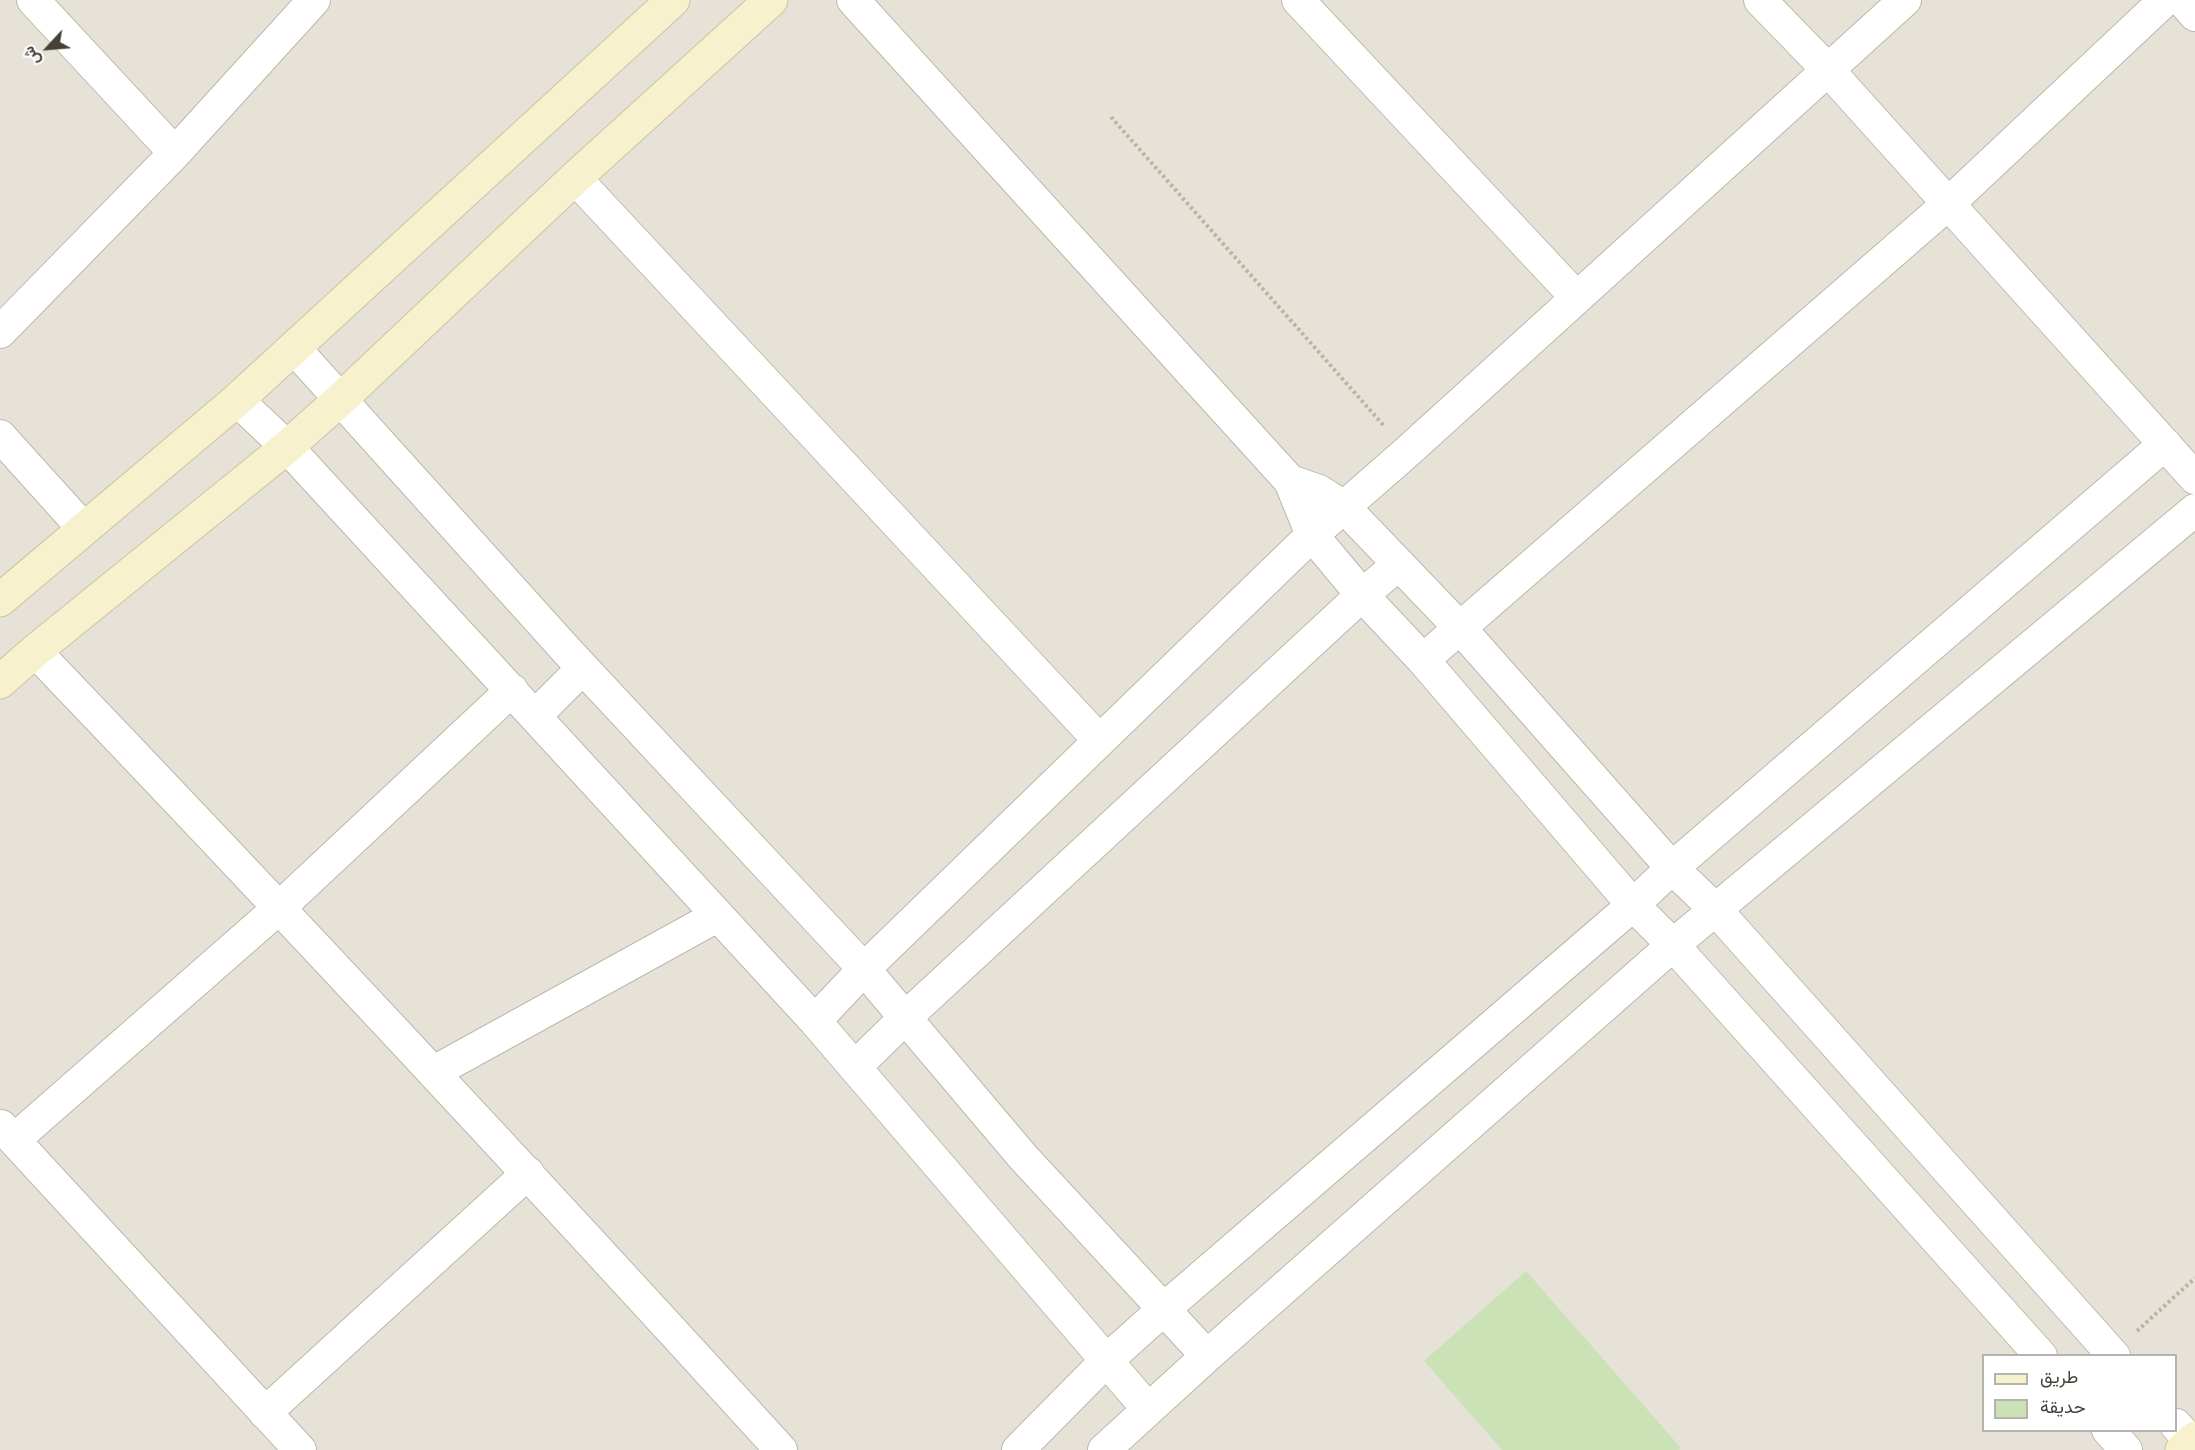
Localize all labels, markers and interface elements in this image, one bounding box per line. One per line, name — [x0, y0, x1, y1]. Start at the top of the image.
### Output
north arrow — [18, 18, 78, 78]
text: ش — [18, 43, 45, 69]
legend — [1982, 1354, 2177, 1432]
text: طريق — [2040, 1365, 2078, 1389]
text: حديقة — [2040, 1395, 2086, 1419]

